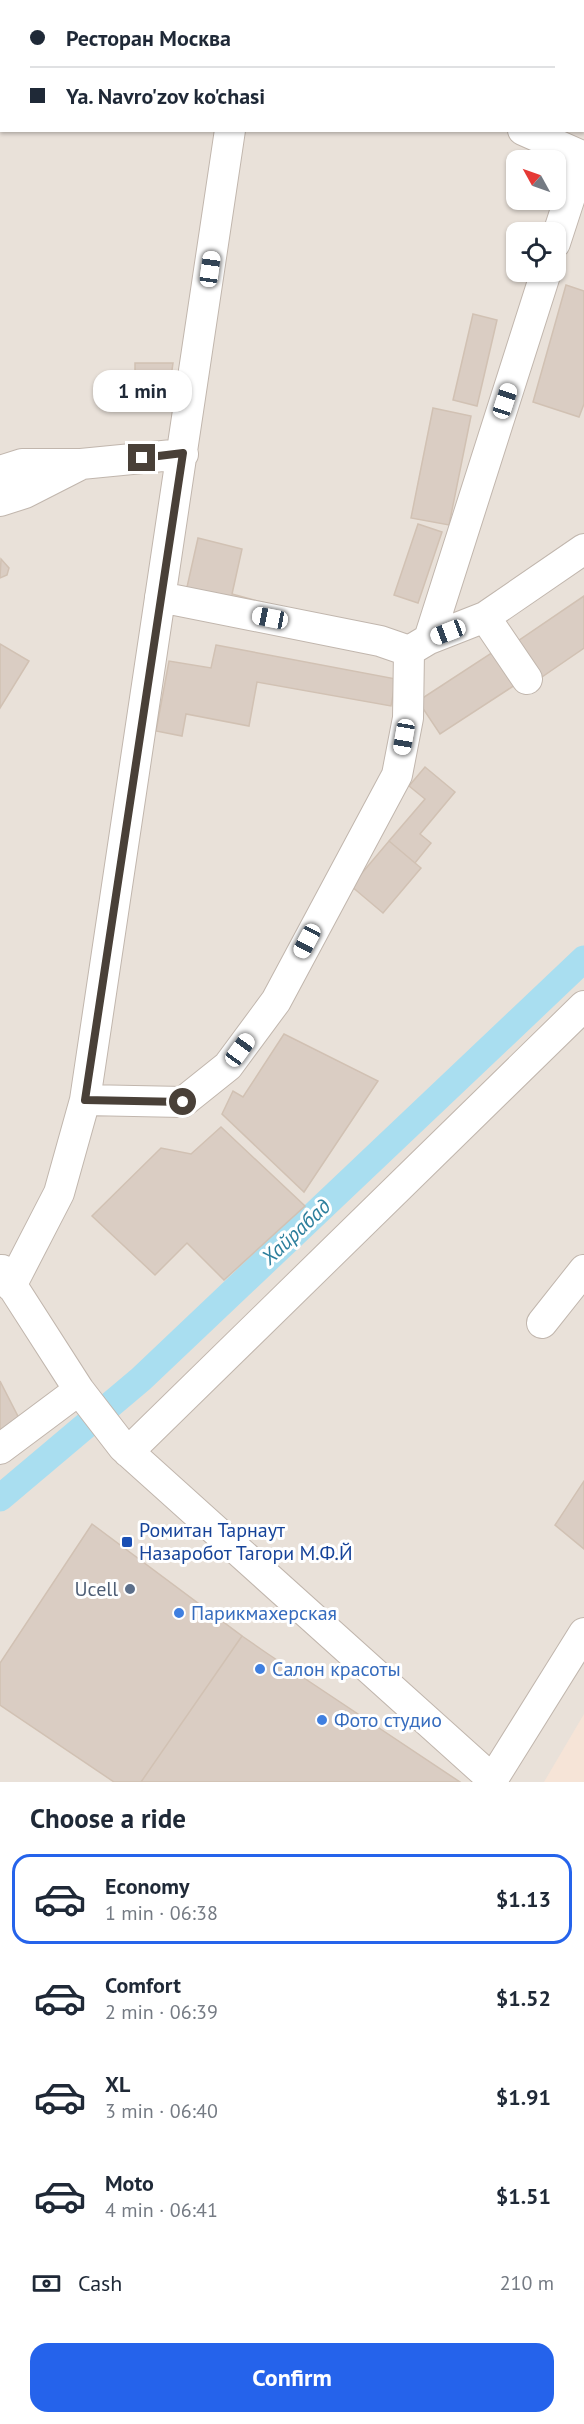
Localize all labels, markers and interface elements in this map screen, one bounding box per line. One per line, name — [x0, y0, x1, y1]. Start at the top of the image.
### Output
text: Ресторан Москва — [66, 24, 231, 52]
text: Ya. Navro'zov ko'chasi — [66, 82, 265, 110]
north arrow — [506, 150, 566, 210]
map controls — [506, 150, 566, 282]
button: locate — [506, 222, 566, 282]
car — [199, 250, 221, 288]
callout: 1 min — [92, 371, 192, 413]
text: 1 min — [118, 378, 167, 404]
car — [491, 381, 519, 421]
route end — [128, 444, 155, 471]
car — [251, 606, 289, 630]
car — [428, 617, 468, 647]
car — [392, 718, 416, 756]
car — [291, 921, 323, 961]
car — [222, 1030, 258, 1070]
route start — [169, 1088, 196, 1115]
water label: Хайрабад — [255, 1193, 336, 1271]
place label: Ромитан Тарнаут Назаробот Тагори М.Ф.Й — [139, 1517, 353, 1566]
marker: Ромитан Тарнаут Назаробот Тагори М.Ф.Й — [120, 1535, 134, 1549]
place label: Ucell — [75, 1576, 118, 1602]
marker: Ucell — [123, 1582, 137, 1596]
place label: Парикмахерская — [191, 1600, 337, 1626]
marker: Парикмахерская — [172, 1606, 186, 1620]
place label: Салон красоты — [272, 1656, 401, 1682]
marker: Салон красоты — [253, 1662, 267, 1676]
place label: Фото студио — [334, 1707, 442, 1733]
marker: Фото студио — [315, 1713, 329, 1727]
text: Choose a ride — [30, 1801, 186, 1835]
icon: car — [33, 1872, 87, 1926]
text: Economy — [105, 1872, 189, 1900]
text: $1.13 — [496, 1885, 551, 1913]
text: 1 min · 06:38 — [105, 1900, 218, 1926]
icon: car — [33, 1971, 87, 2025]
text: Comfort — [105, 1971, 181, 1999]
text: $1.52 — [496, 1984, 551, 2012]
text: 2 min · 06:39 — [105, 1999, 218, 2025]
icon: car — [33, 2070, 87, 2124]
text: XL — [105, 2070, 130, 2098]
text: $1.91 — [496, 2083, 551, 2111]
text: 3 min · 06:40 — [105, 2098, 218, 2124]
icon: car — [33, 2169, 87, 2223]
text: Moto — [105, 2169, 154, 2197]
text: $1.51 — [496, 2182, 551, 2210]
text: 4 min · 06:41 — [105, 2197, 218, 2223]
icon: cash — [30, 2267, 63, 2300]
text: Cash — [78, 2269, 122, 2297]
text: 210 m — [500, 2270, 554, 2296]
button: Confirm — [30, 2343, 554, 2412]

